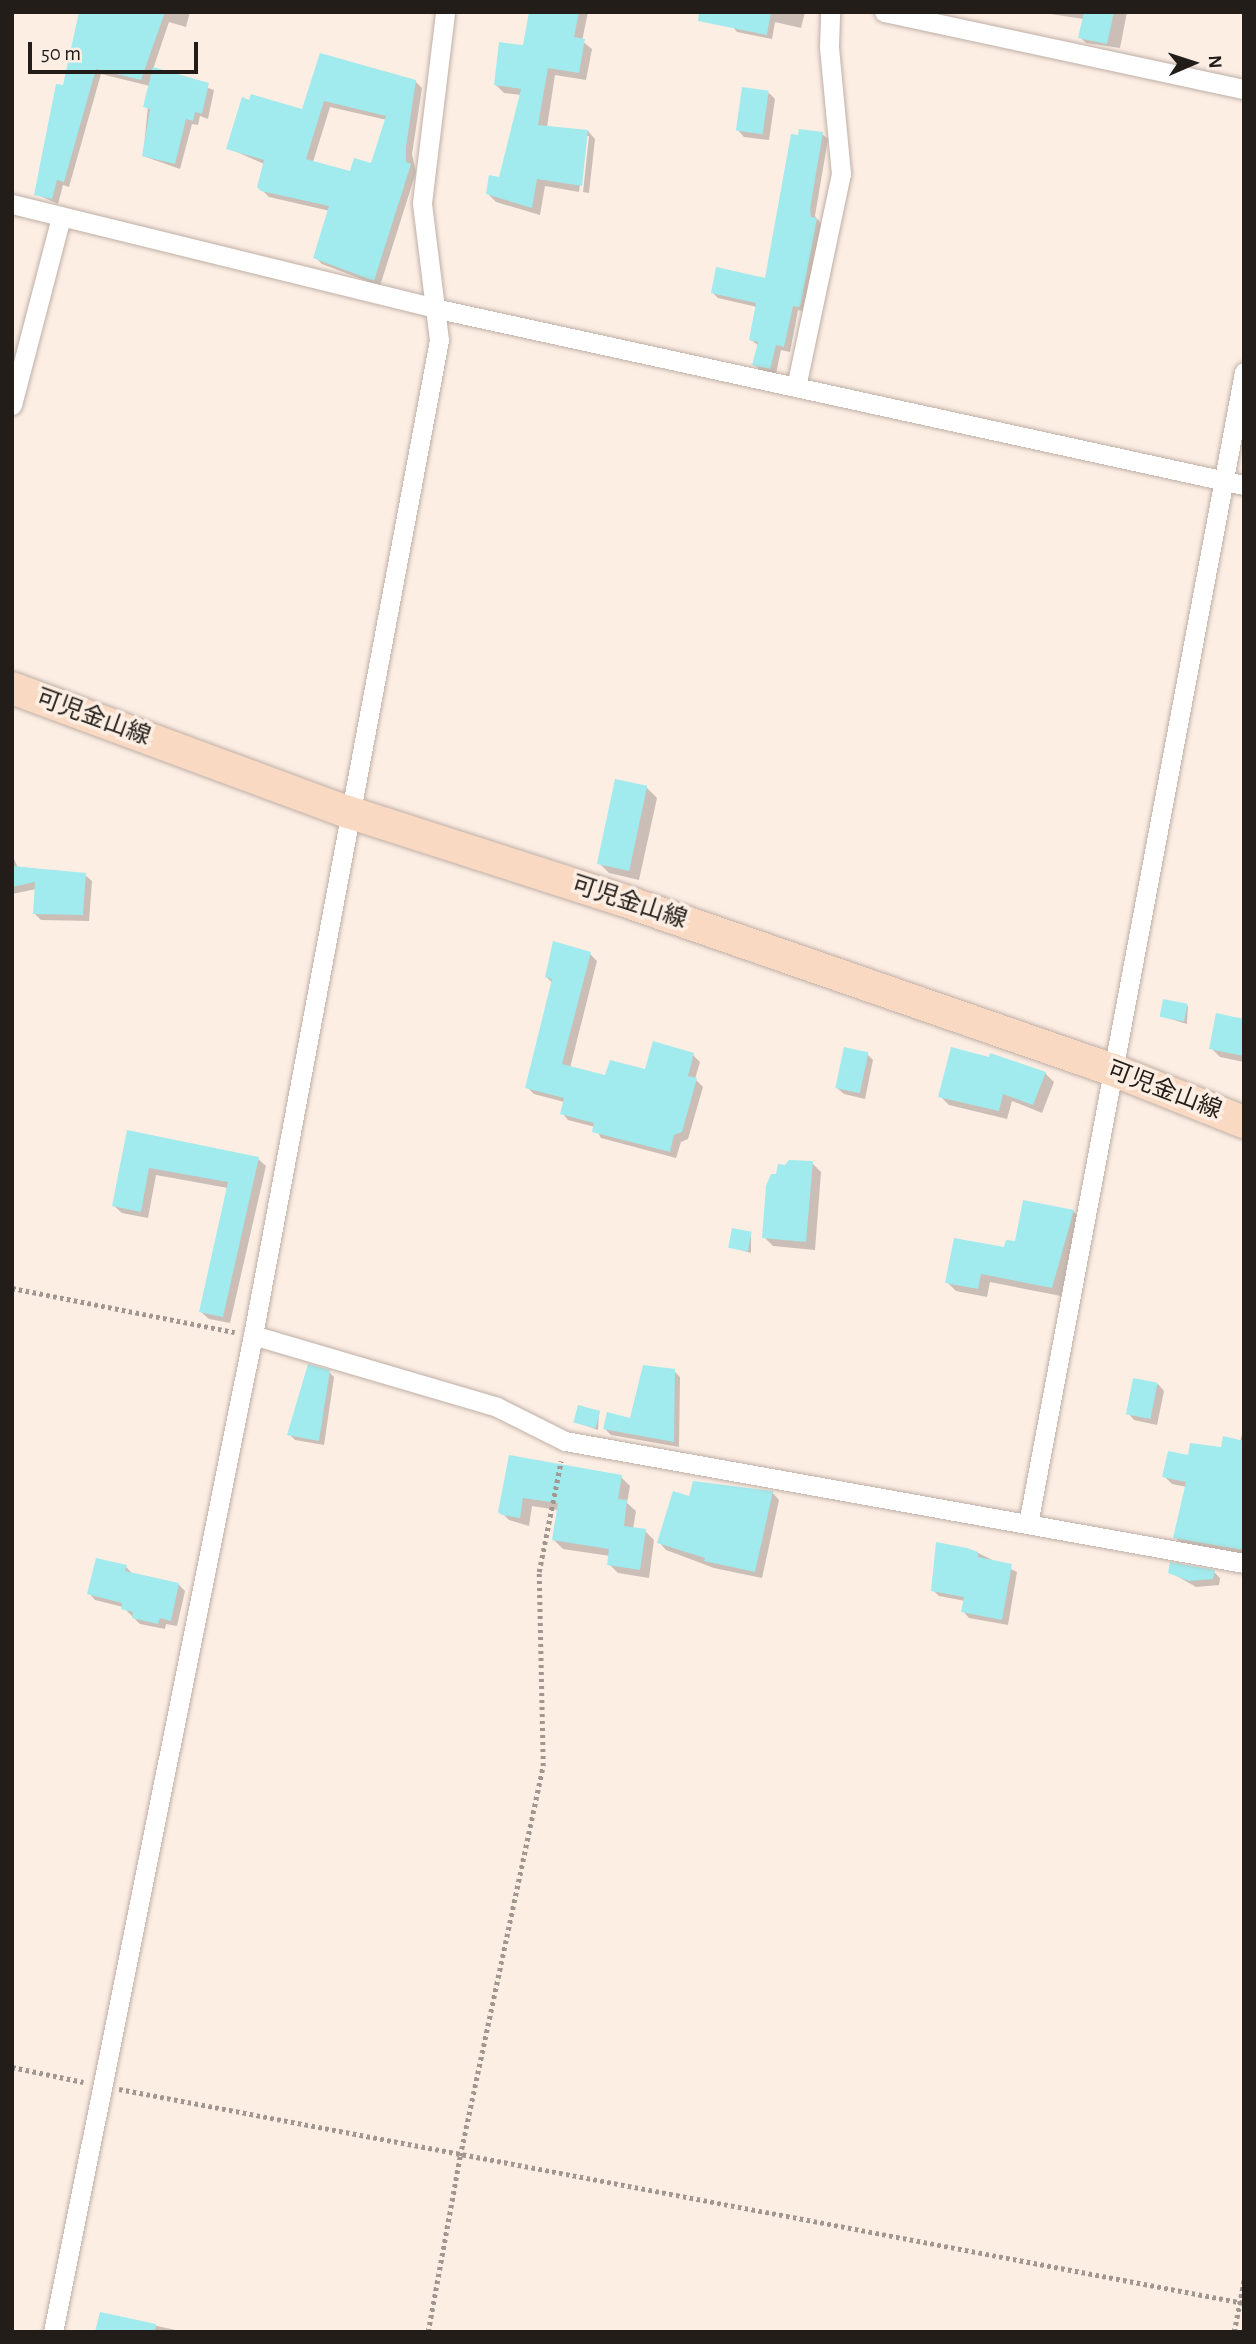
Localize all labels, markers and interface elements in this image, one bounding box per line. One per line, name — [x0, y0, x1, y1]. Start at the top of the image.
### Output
scale bar — [32, 28, 201, 72]
north arrow — [1158, 28, 1228, 98]
text: 50 m — [41, 43, 81, 64]
text: N — [1205, 55, 1224, 69]
street label: 可児金山線 — [32, 684, 154, 752]
street label: 可児金山線 — [567, 871, 691, 935]
street label: 可児金山線 — [1103, 1056, 1225, 1126]

